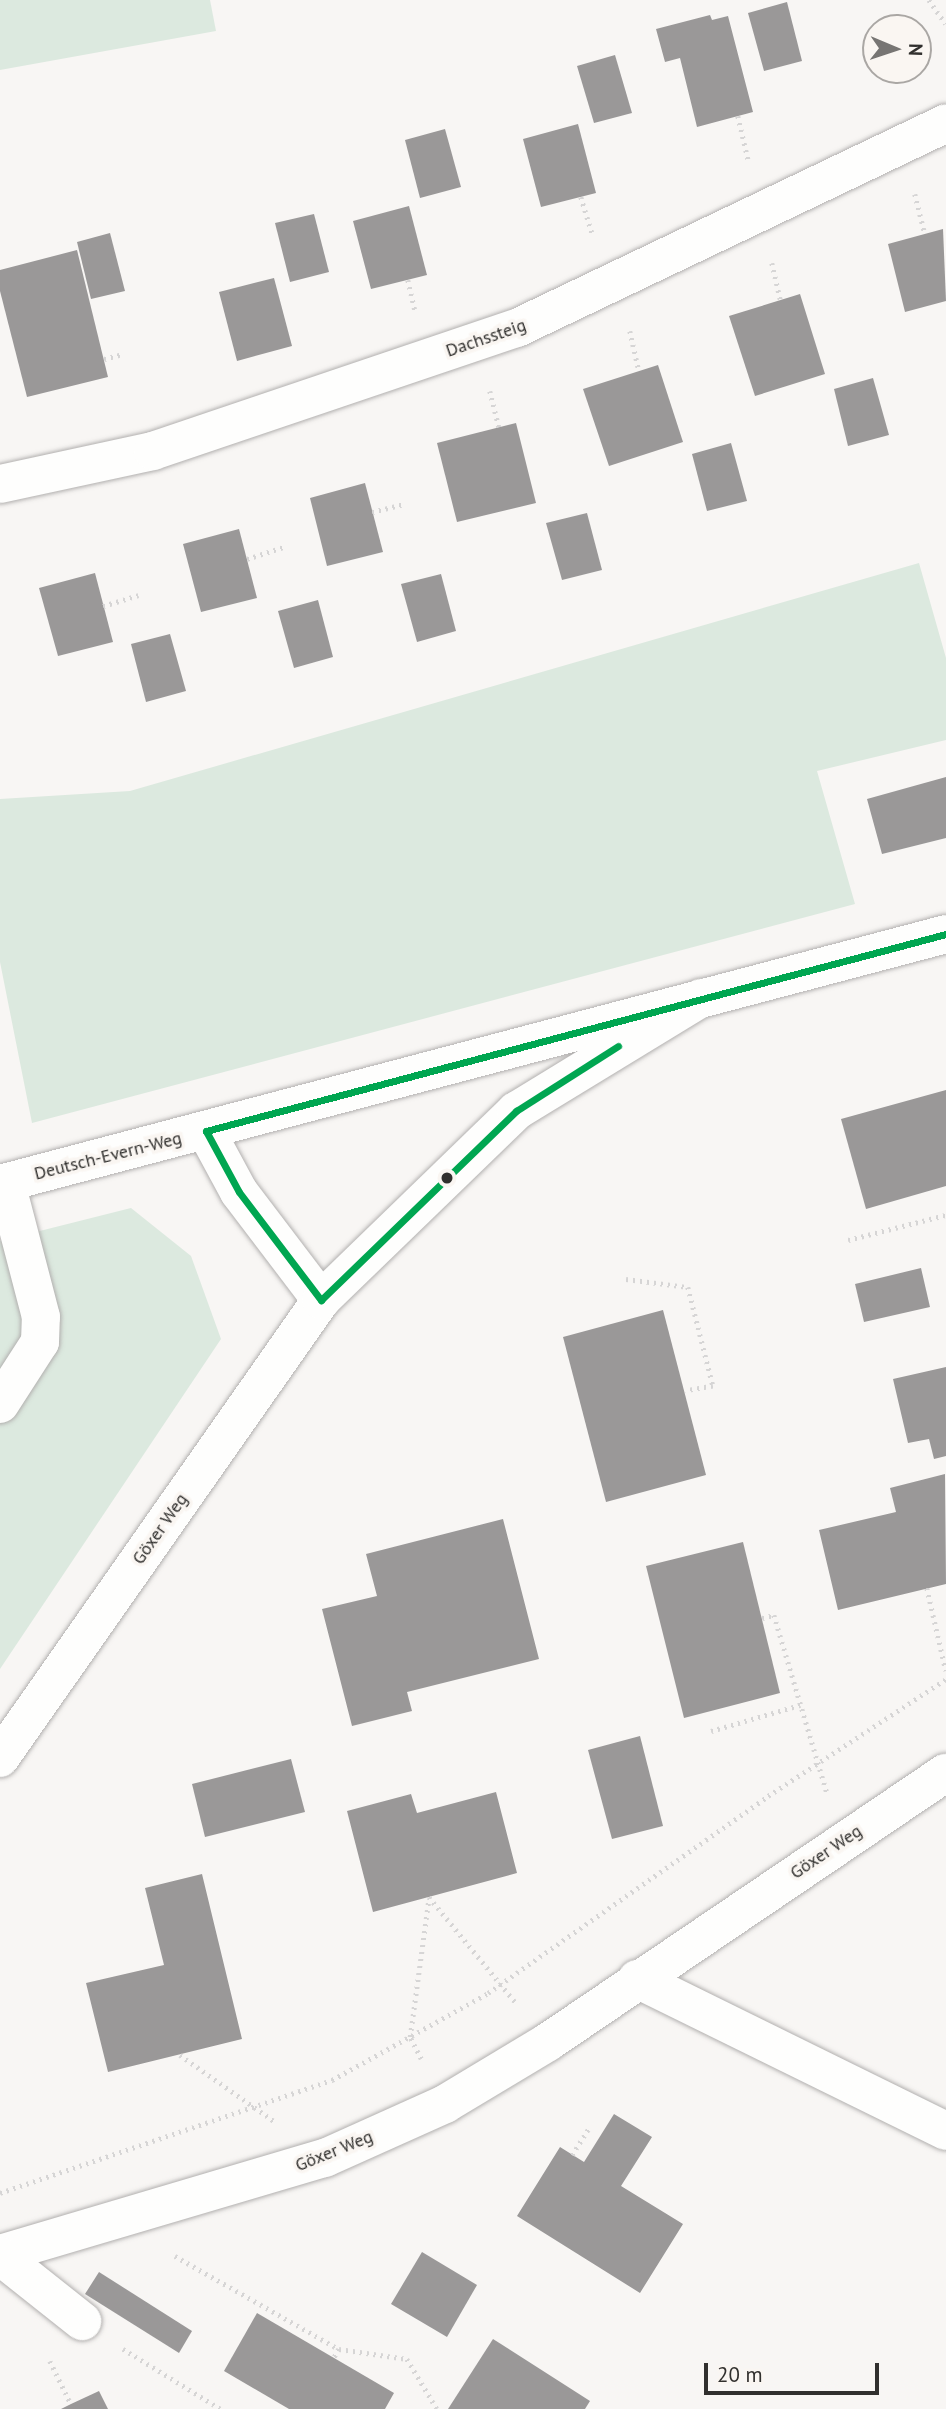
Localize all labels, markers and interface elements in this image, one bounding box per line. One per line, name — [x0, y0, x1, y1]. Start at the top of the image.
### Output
north arrow — [862, 14, 932, 84]
text: N — [904, 43, 928, 56]
street label: Dachssteig — [443, 314, 529, 362]
street label: Deutsch-Evern-Weg — [32, 1127, 184, 1185]
unlabelled marker — [440, 1171, 454, 1185]
street label: Göxer Weg — [128, 1489, 192, 1569]
street label: Göxer Weg — [786, 1820, 866, 1884]
street label: Göxer Weg — [292, 2126, 376, 2176]
scale bar — [708, 2350, 883, 2394]
text: 20 m — [717, 2361, 763, 2388]

